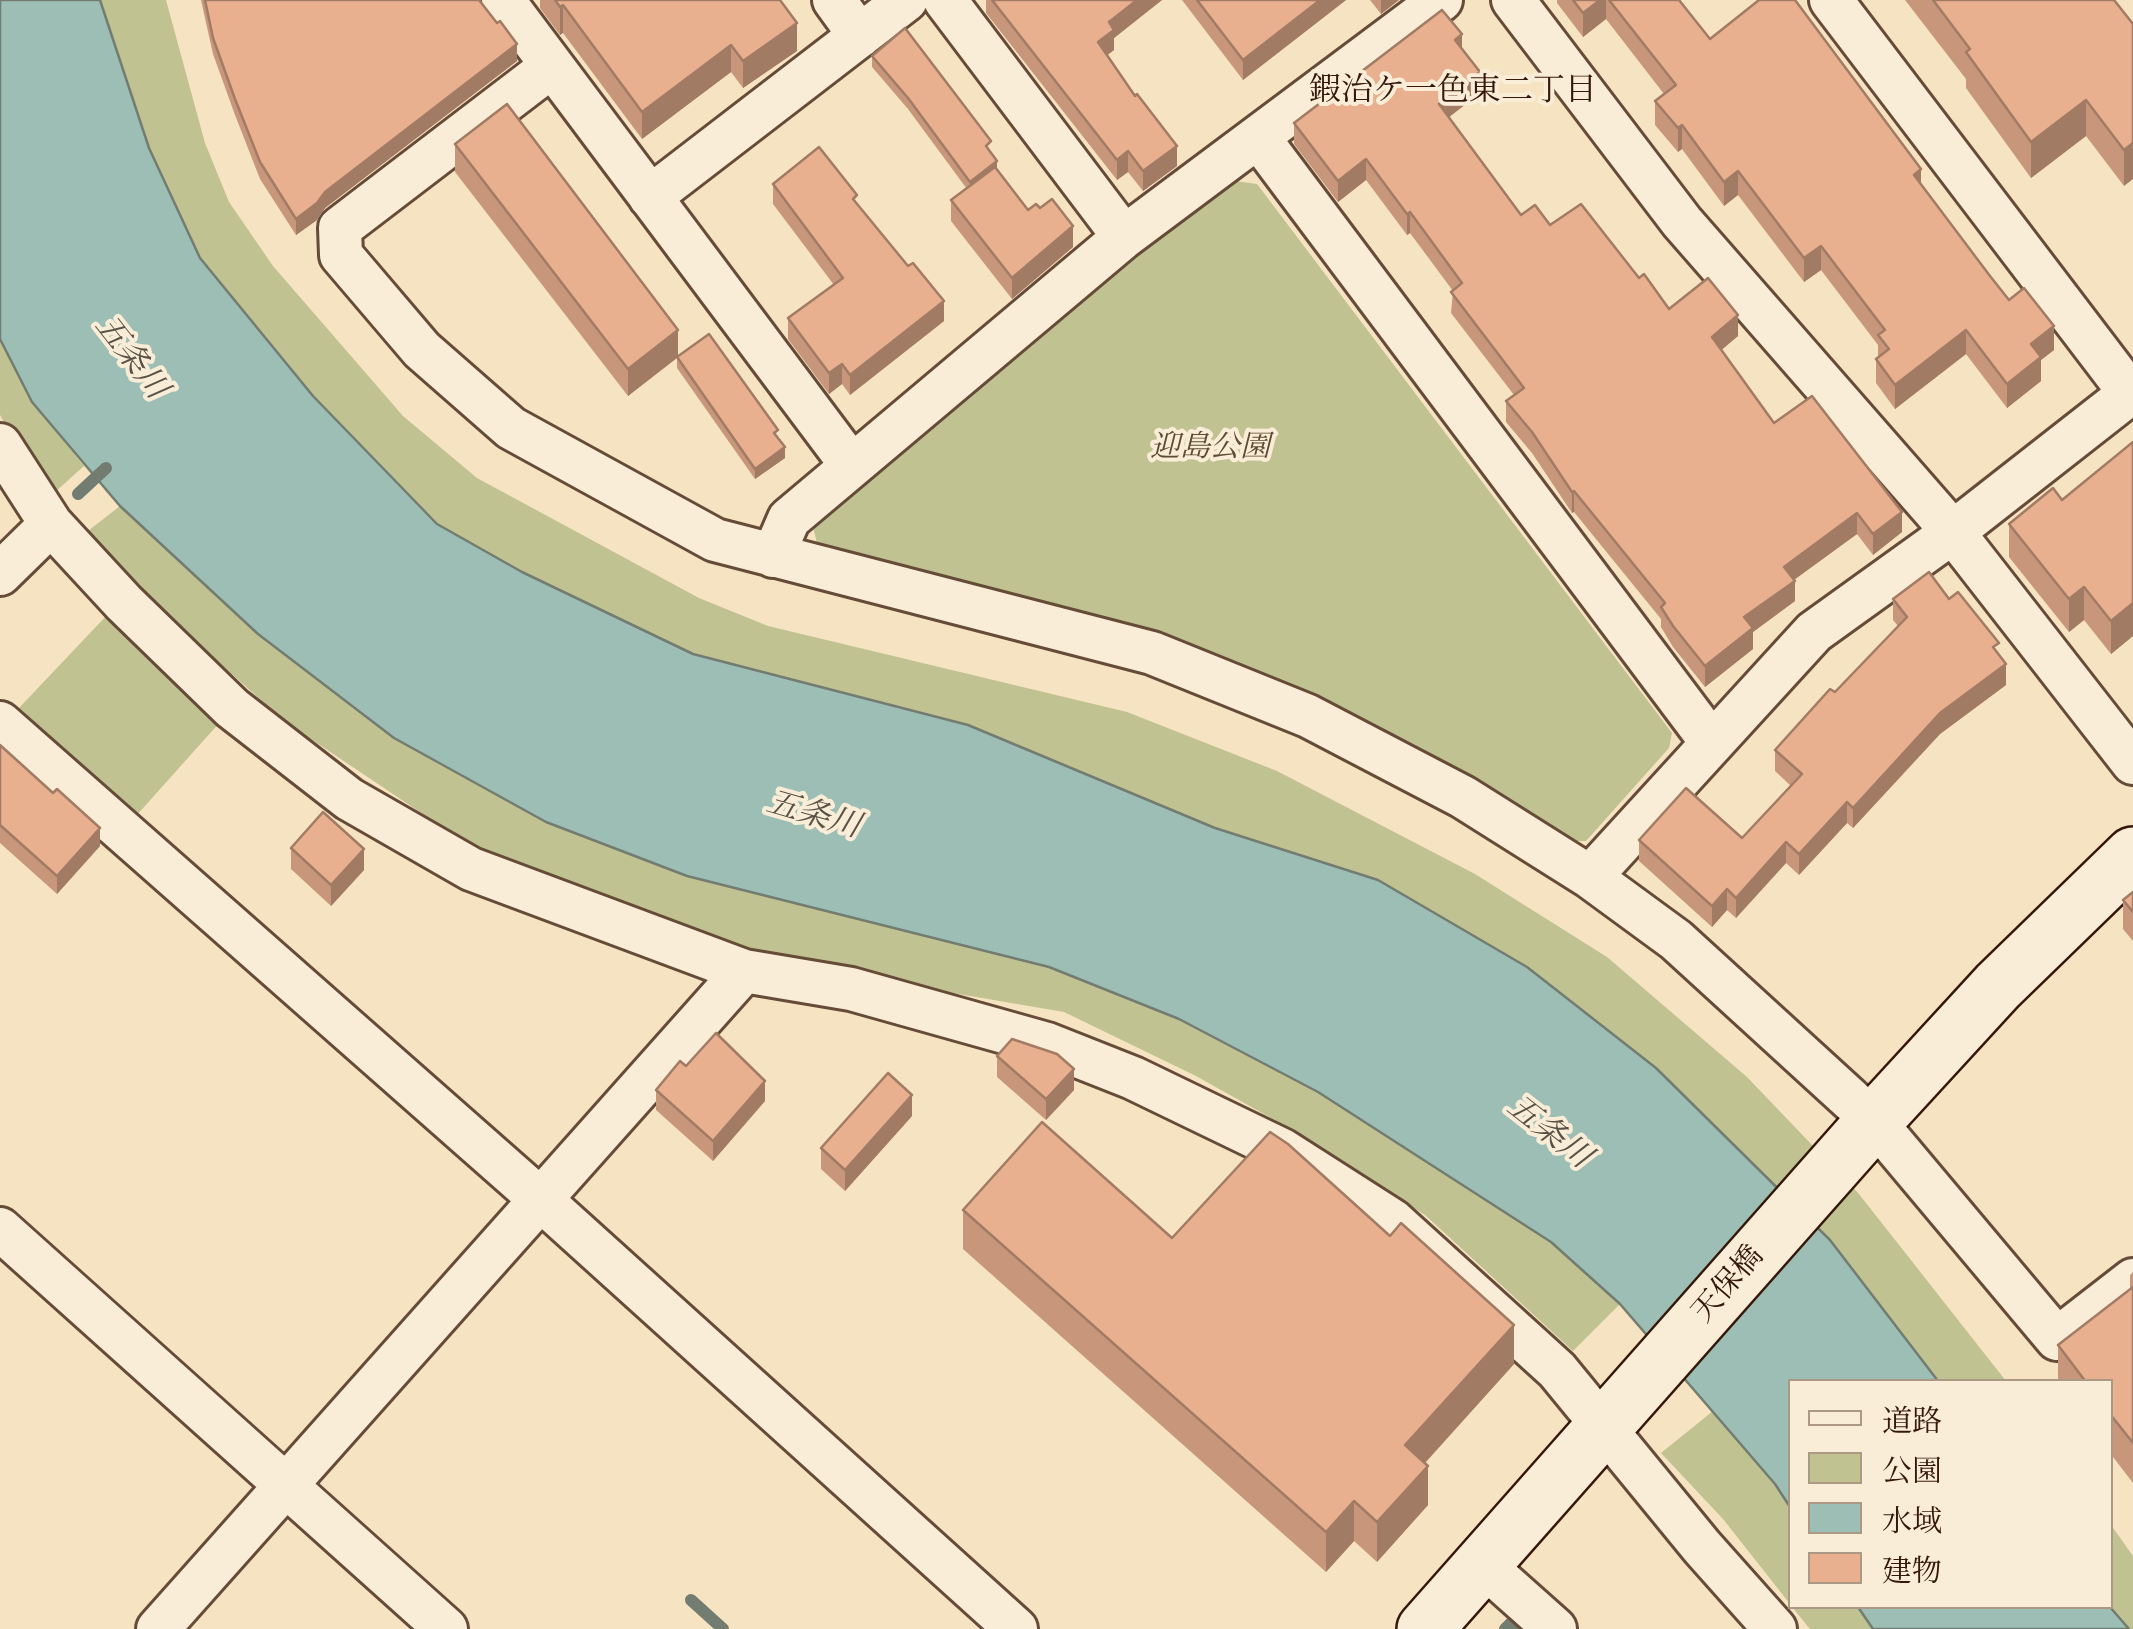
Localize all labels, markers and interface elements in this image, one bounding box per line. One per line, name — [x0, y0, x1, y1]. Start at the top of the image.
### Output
district label: 鍜治ケ一色東二丁目 — [1309, 73, 1597, 111]
water label: 五条川 — [85, 308, 175, 408]
park label: 迎島公園 — [1150, 431, 1270, 467]
water label: 五条川 — [762, 784, 864, 848]
water label: 五条川 — [1498, 1088, 1598, 1178]
street label: 天保橋 — [1686, 1239, 1772, 1331]
legend — [1788, 1379, 2113, 1609]
text: 道路 — [1882, 1403, 1942, 1441]
text: 公園 — [1882, 1453, 1942, 1491]
text: 水域 — [1882, 1503, 1942, 1541]
text: 建物 — [1882, 1553, 1942, 1591]

